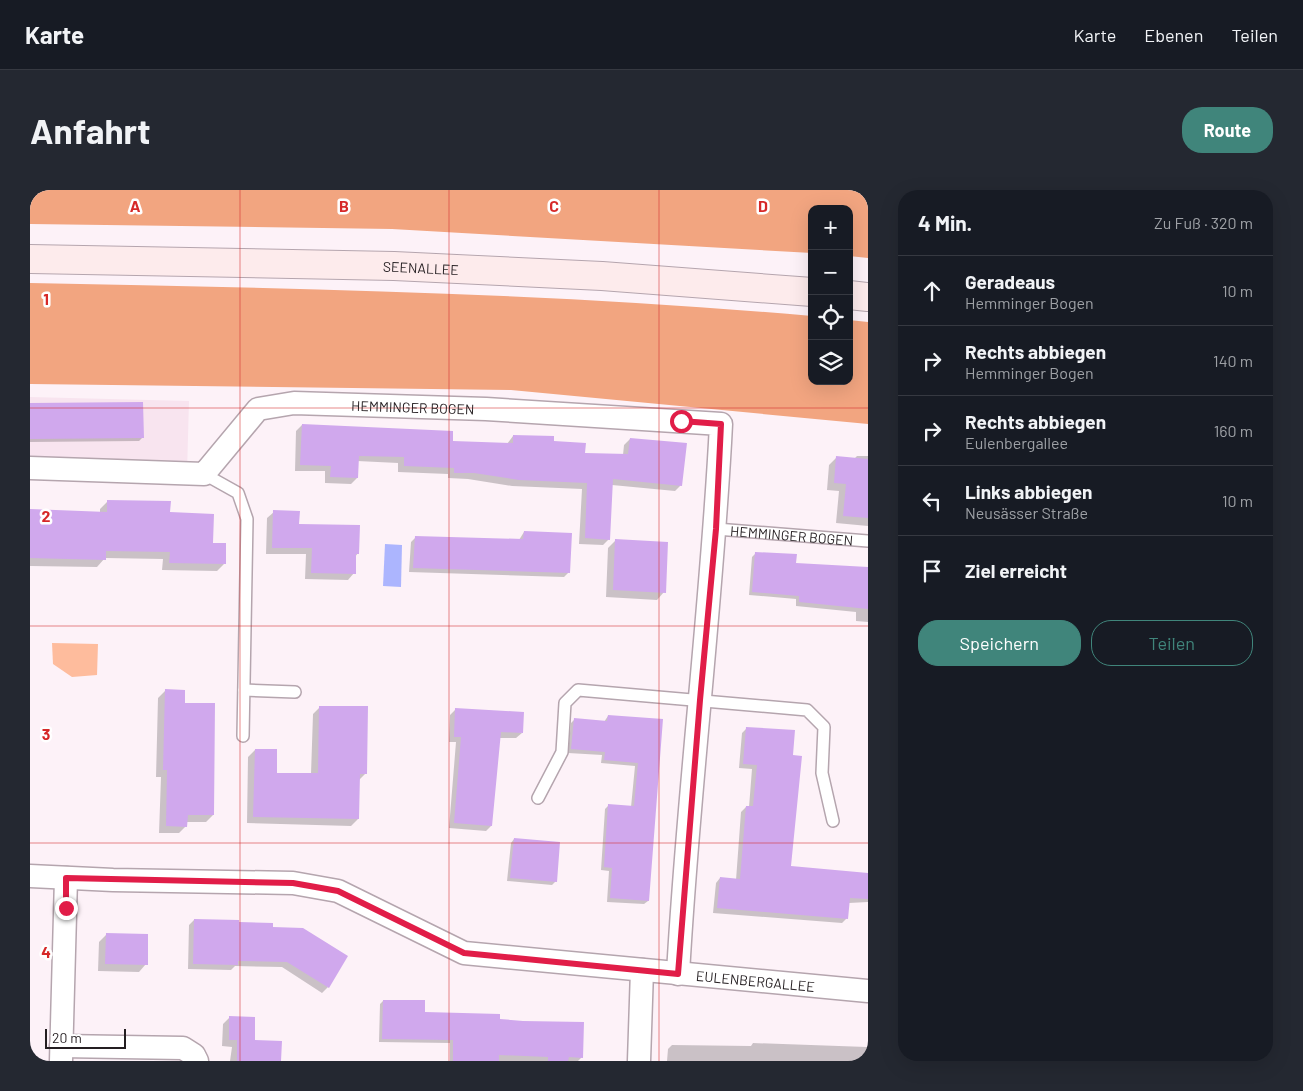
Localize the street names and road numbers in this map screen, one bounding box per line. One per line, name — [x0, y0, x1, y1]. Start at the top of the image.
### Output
street label: SEENALLEE — [383, 257, 459, 278]
street label: HEMMINGER BOGEN — [351, 396, 475, 417]
street label: HEMMINGER BOGEN — [730, 522, 854, 548]
street label: EULENBERGALLEE — [695, 966, 816, 994]

